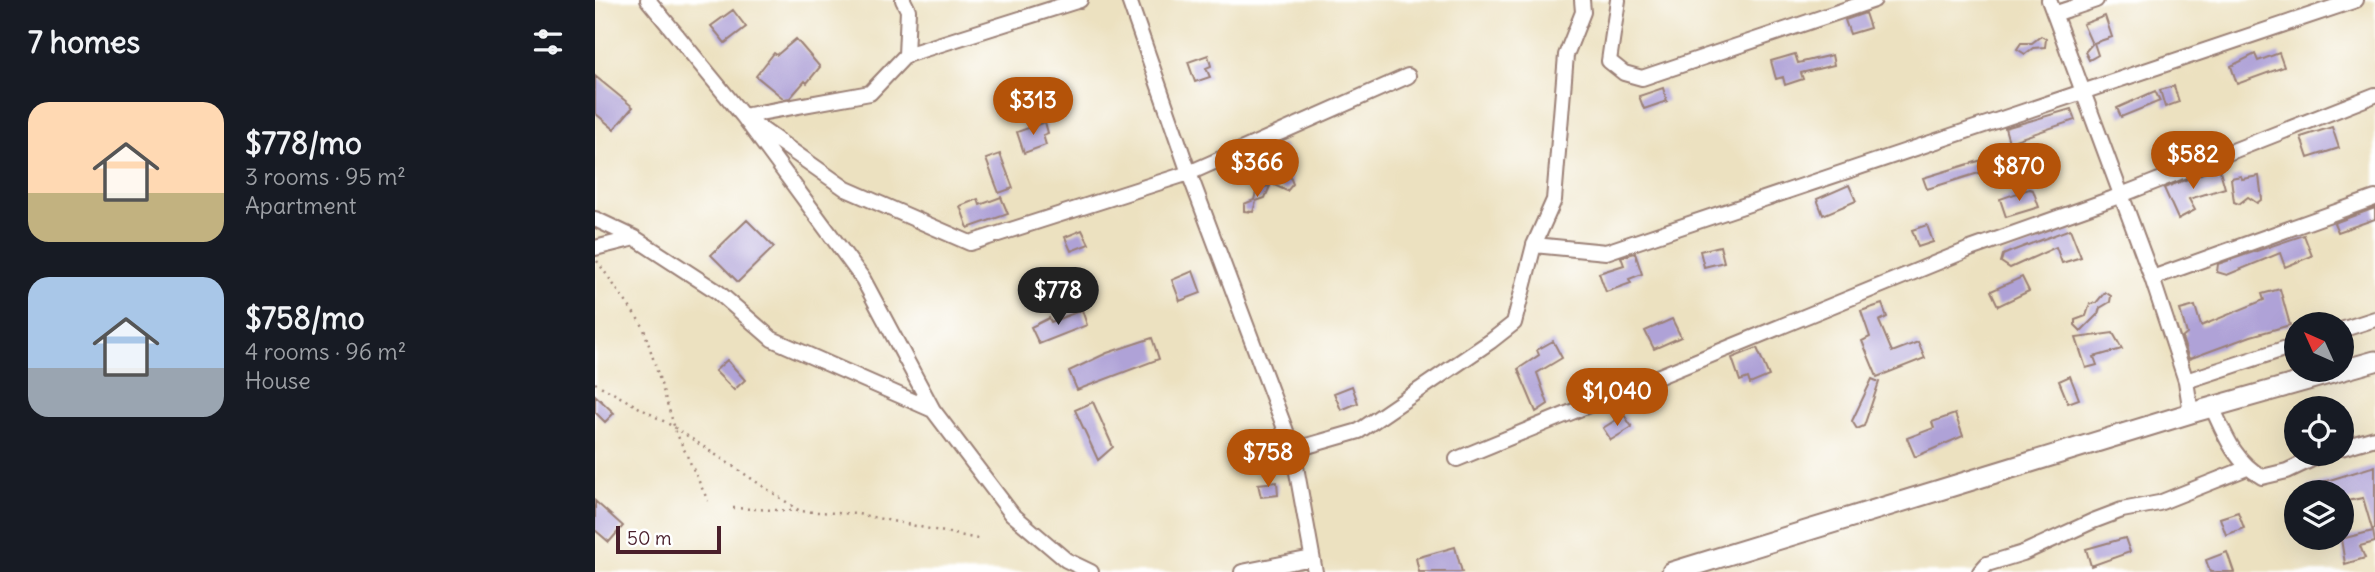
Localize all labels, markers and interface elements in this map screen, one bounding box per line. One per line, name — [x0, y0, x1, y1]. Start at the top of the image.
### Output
text: 7 homes — [28, 23, 140, 61]
icon: filters — [529, 23, 567, 61]
pin: $313 — [992, 78, 1074, 137]
text: $313 — [1009, 85, 1057, 114]
text: $778/mo — [245, 124, 362, 162]
icon: home — [84, 130, 168, 214]
pin: $582 — [2152, 132, 2234, 191]
text: $582 — [2167, 139, 2219, 168]
pin: $366 — [1216, 140, 1298, 199]
pin: $870 — [1978, 144, 2060, 203]
text: $366 — [1231, 147, 1283, 176]
text: $870 — [1993, 151, 2045, 180]
text: 3 rooms · 95 m² — [245, 162, 406, 191]
text: Apartment — [245, 191, 357, 220]
pin: $778 — [1017, 268, 1099, 327]
text: $778 — [1034, 275, 1082, 304]
text: $758/mo — [245, 299, 365, 337]
icon: home — [84, 305, 168, 389]
north arrow — [2284, 312, 2354, 382]
map controls — [2284, 312, 2354, 550]
text: 4 rooms · 96 m² — [245, 337, 406, 366]
text: House — [245, 366, 311, 395]
pin: $1,040 — [1560, 368, 1674, 428]
text: $1,040 — [1582, 376, 1652, 405]
button: locate — [2284, 396, 2354, 466]
pin: $758 — [1227, 430, 1309, 489]
text: $758 — [1243, 437, 1293, 466]
button: layers — [2284, 480, 2354, 550]
scale bar — [616, 523, 721, 555]
text: 50 m — [627, 526, 672, 550]

